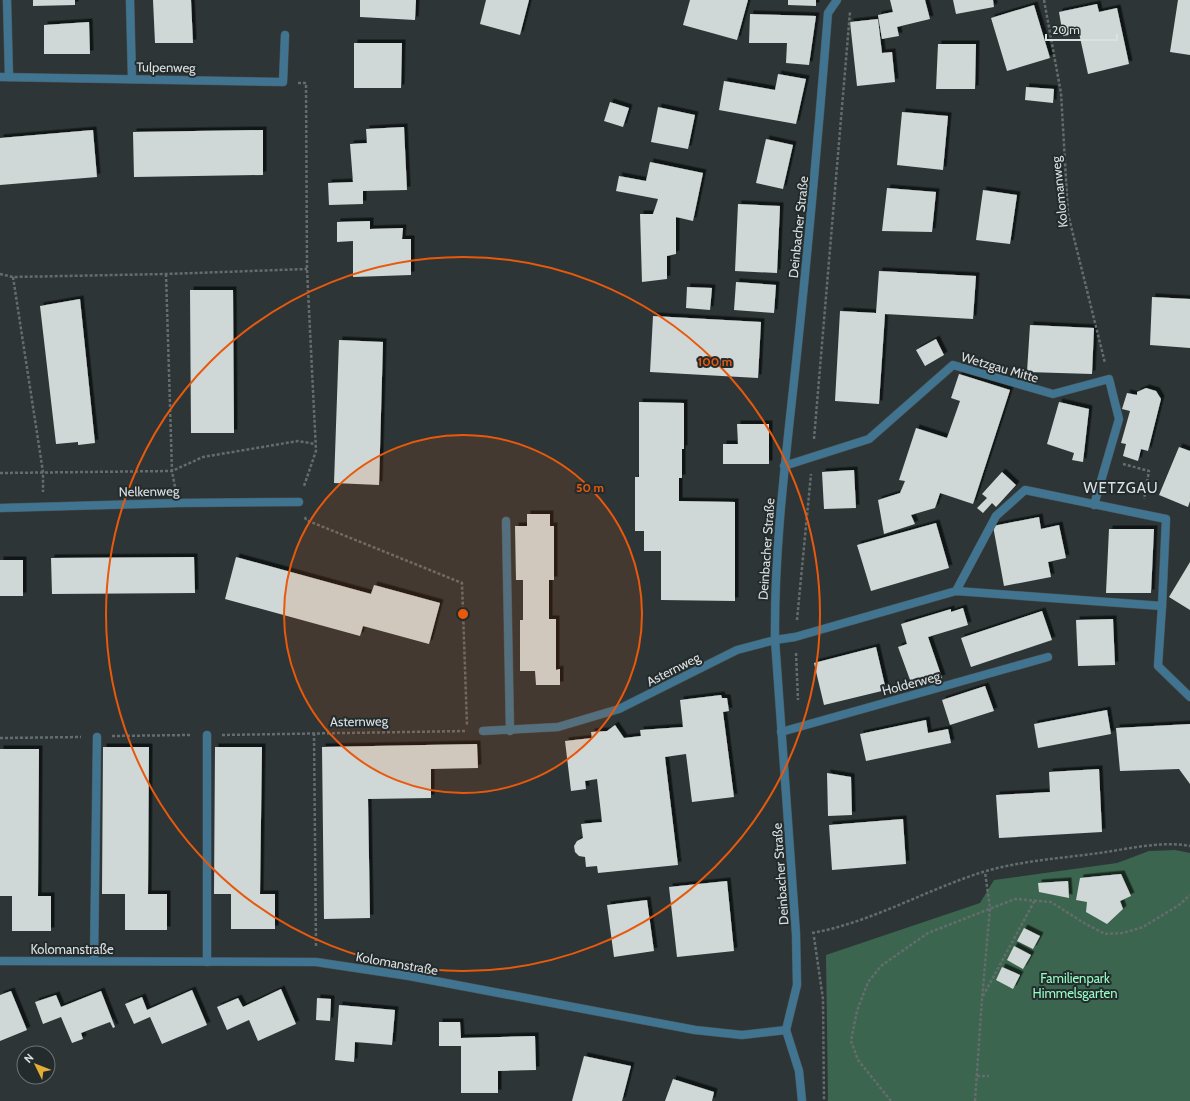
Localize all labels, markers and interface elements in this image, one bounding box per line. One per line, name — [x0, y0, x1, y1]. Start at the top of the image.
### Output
scale bar — [1046, 16, 1117, 42]
text: 20 m — [1052, 22, 1080, 37]
street label: Tulpenweg — [136, 58, 196, 76]
street label: Kolomanweg — [1047, 155, 1071, 228]
street label: Deinbacher Straße — [785, 175, 811, 279]
street label: Wetzgau Mitte — [959, 348, 1041, 386]
text: 100 m — [698, 354, 732, 369]
district label: WETZGAU — [1083, 479, 1159, 497]
text: 50 m — [576, 480, 604, 495]
street label: Nelkenweg — [119, 482, 180, 500]
street label: Deinbacher Straße — [754, 497, 778, 601]
centre of rings — [456, 607, 470, 621]
street label: Asternweg — [643, 648, 703, 689]
street label: Holderweg — [880, 667, 942, 698]
street label: Asternweg — [330, 712, 389, 730]
street label: Deinbacher Straße — [768, 822, 792, 926]
street label: Kolomanstraße — [30, 941, 114, 957]
street label: Kolomanstraße — [355, 948, 440, 978]
park label: Familienpark Himmelsgarten — [1033, 970, 1117, 1001]
north arrow — [16, 1045, 56, 1085]
text: N — [21, 1051, 36, 1066]

